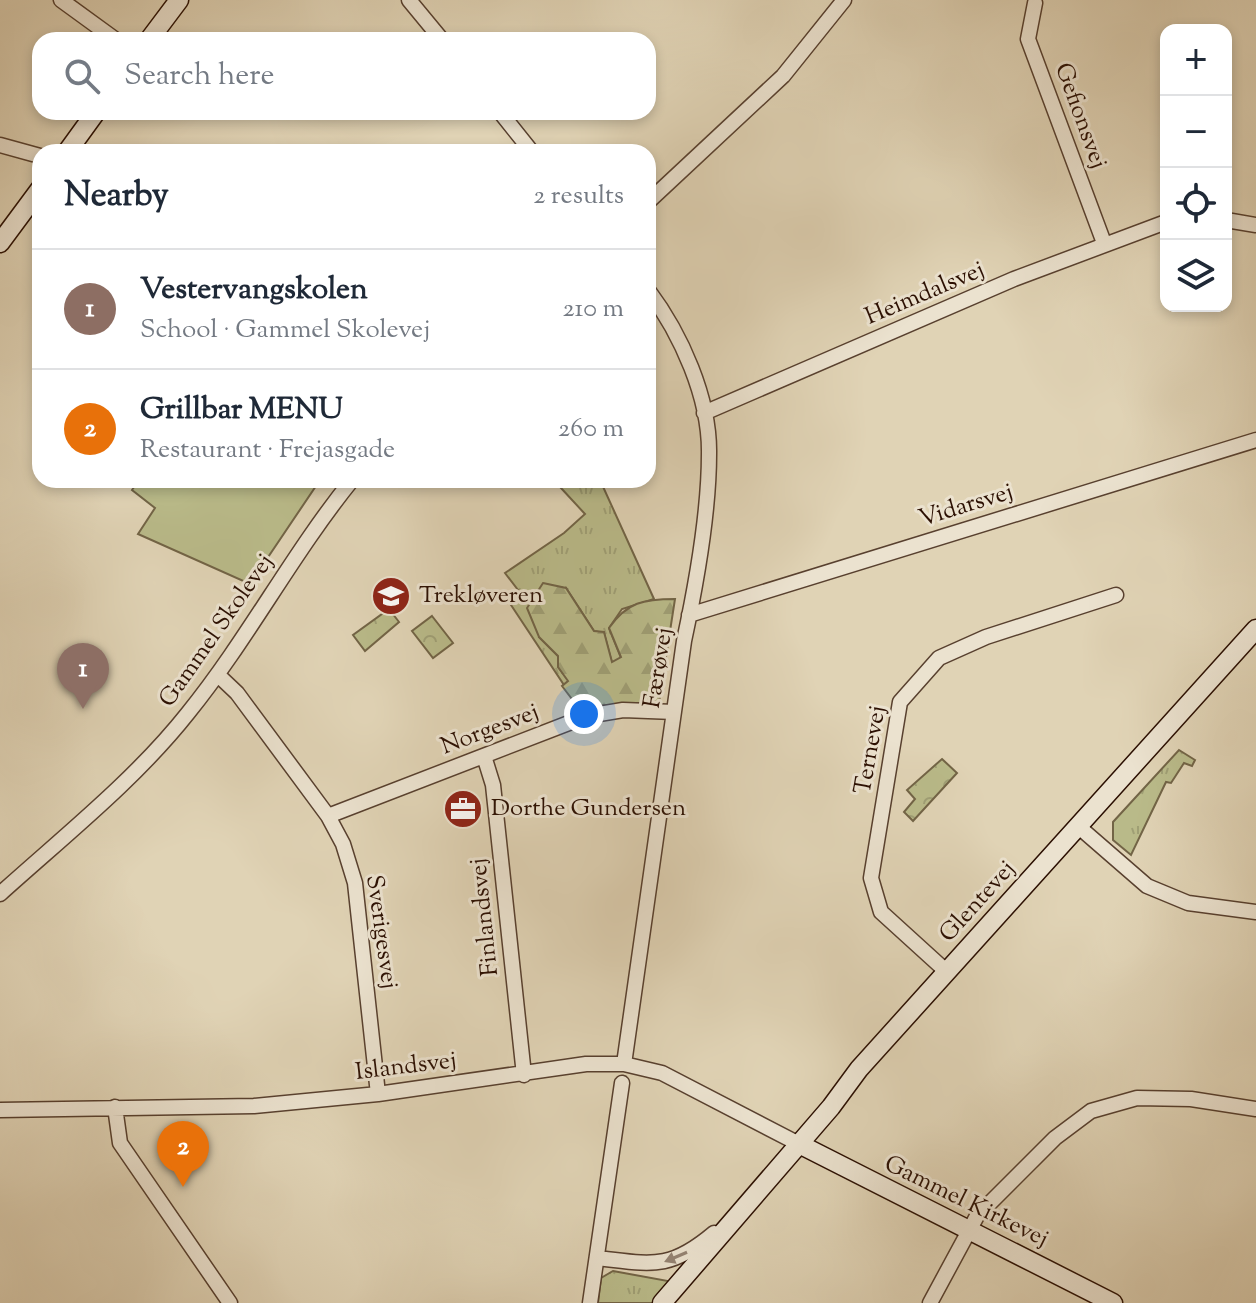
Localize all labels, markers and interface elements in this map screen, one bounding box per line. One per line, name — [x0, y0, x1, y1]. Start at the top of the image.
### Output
map controls — [1160, 24, 1232, 312]
button: + — [1160, 24, 1232, 96]
search box — [32, 32, 656, 120]
icon: search — [60, 54, 104, 98]
text: Search here — [124, 55, 274, 98]
street label: Gefionsvej — [1045, 58, 1115, 174]
button: − — [1160, 96, 1232, 168]
button: locate — [1160, 168, 1232, 240]
text: Nearby — [64, 172, 169, 221]
text: 2 results — [533, 178, 624, 215]
button: layers — [1160, 240, 1232, 312]
street label: Heimdalsvej — [860, 254, 990, 334]
text: Vestervangskolen — [140, 269, 368, 312]
text: 1 — [86, 291, 94, 328]
text: 210 m — [562, 291, 624, 328]
text: School · Gammel Skolevej — [140, 312, 430, 349]
text: Grillbar MENU — [140, 389, 343, 432]
text: 2 — [84, 411, 96, 448]
text: 260 m — [558, 411, 624, 448]
text: Restaurant · Frejasgade — [140, 432, 395, 469]
street label: Vidarsvej — [915, 476, 1017, 536]
street label: Gammel Skolevej — [151, 548, 283, 714]
school or university icon: Trekløveren — [370, 575, 412, 617]
place label: Trekløveren — [419, 579, 543, 613]
street label: Færøvej — [636, 625, 682, 711]
pin: 1 — [57, 643, 109, 709]
your location — [564, 694, 604, 734]
street label: Norgesvej — [436, 696, 544, 764]
street label: Ternevej — [847, 703, 895, 797]
office icon: Dorthe Gundersen — [442, 788, 484, 830]
place label: Dorthe Gundersen — [491, 792, 686, 826]
street label: Glentevej — [932, 854, 1024, 950]
street label: Finlandsvej — [462, 856, 508, 978]
street label: Sverigesvej — [356, 873, 406, 991]
street label: Islandsvej — [354, 1044, 458, 1090]
pin: 2 — [157, 1121, 209, 1187]
street label: Gammel Kirkevej — [878, 1147, 1054, 1257]
one-way arrow — [664, 1250, 688, 1263]

